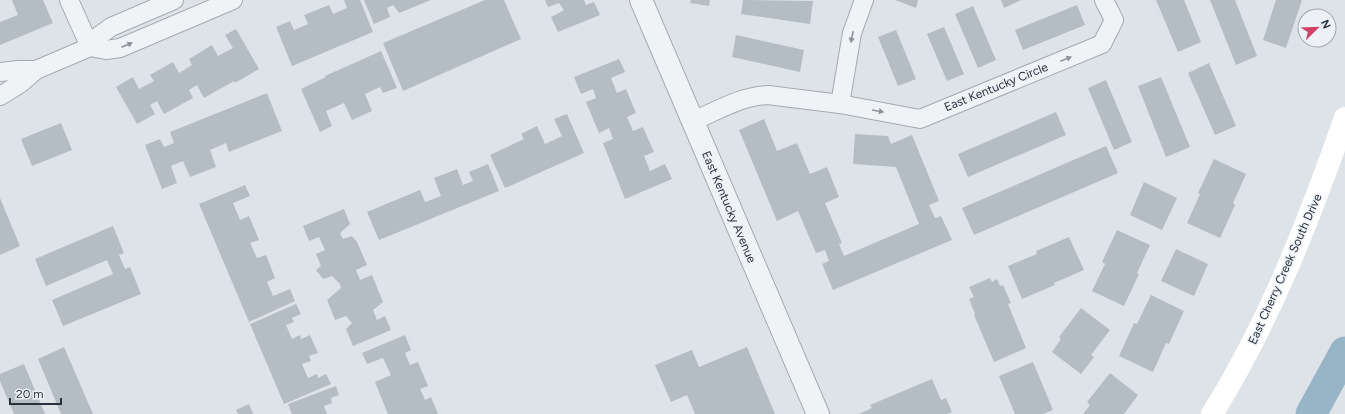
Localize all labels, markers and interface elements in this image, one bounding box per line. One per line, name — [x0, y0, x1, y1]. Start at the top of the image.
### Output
north arrow — [1297, 8, 1337, 48]
text: N — [1318, 18, 1333, 31]
one-way arrow — [848, 31, 854, 43]
one-way arrow — [122, 41, 134, 47]
one-way arrow — [1060, 56, 1071, 62]
street label: East Kentucky Circle — [942, 60, 1050, 114]
one-way arrow — [872, 108, 884, 114]
street label: East Kentucky Avenue — [699, 149, 759, 265]
street label: East Cherry Creek South Drive — [1245, 191, 1325, 346]
scale bar — [10, 380, 61, 406]
text: 20 m — [16, 387, 44, 401]

